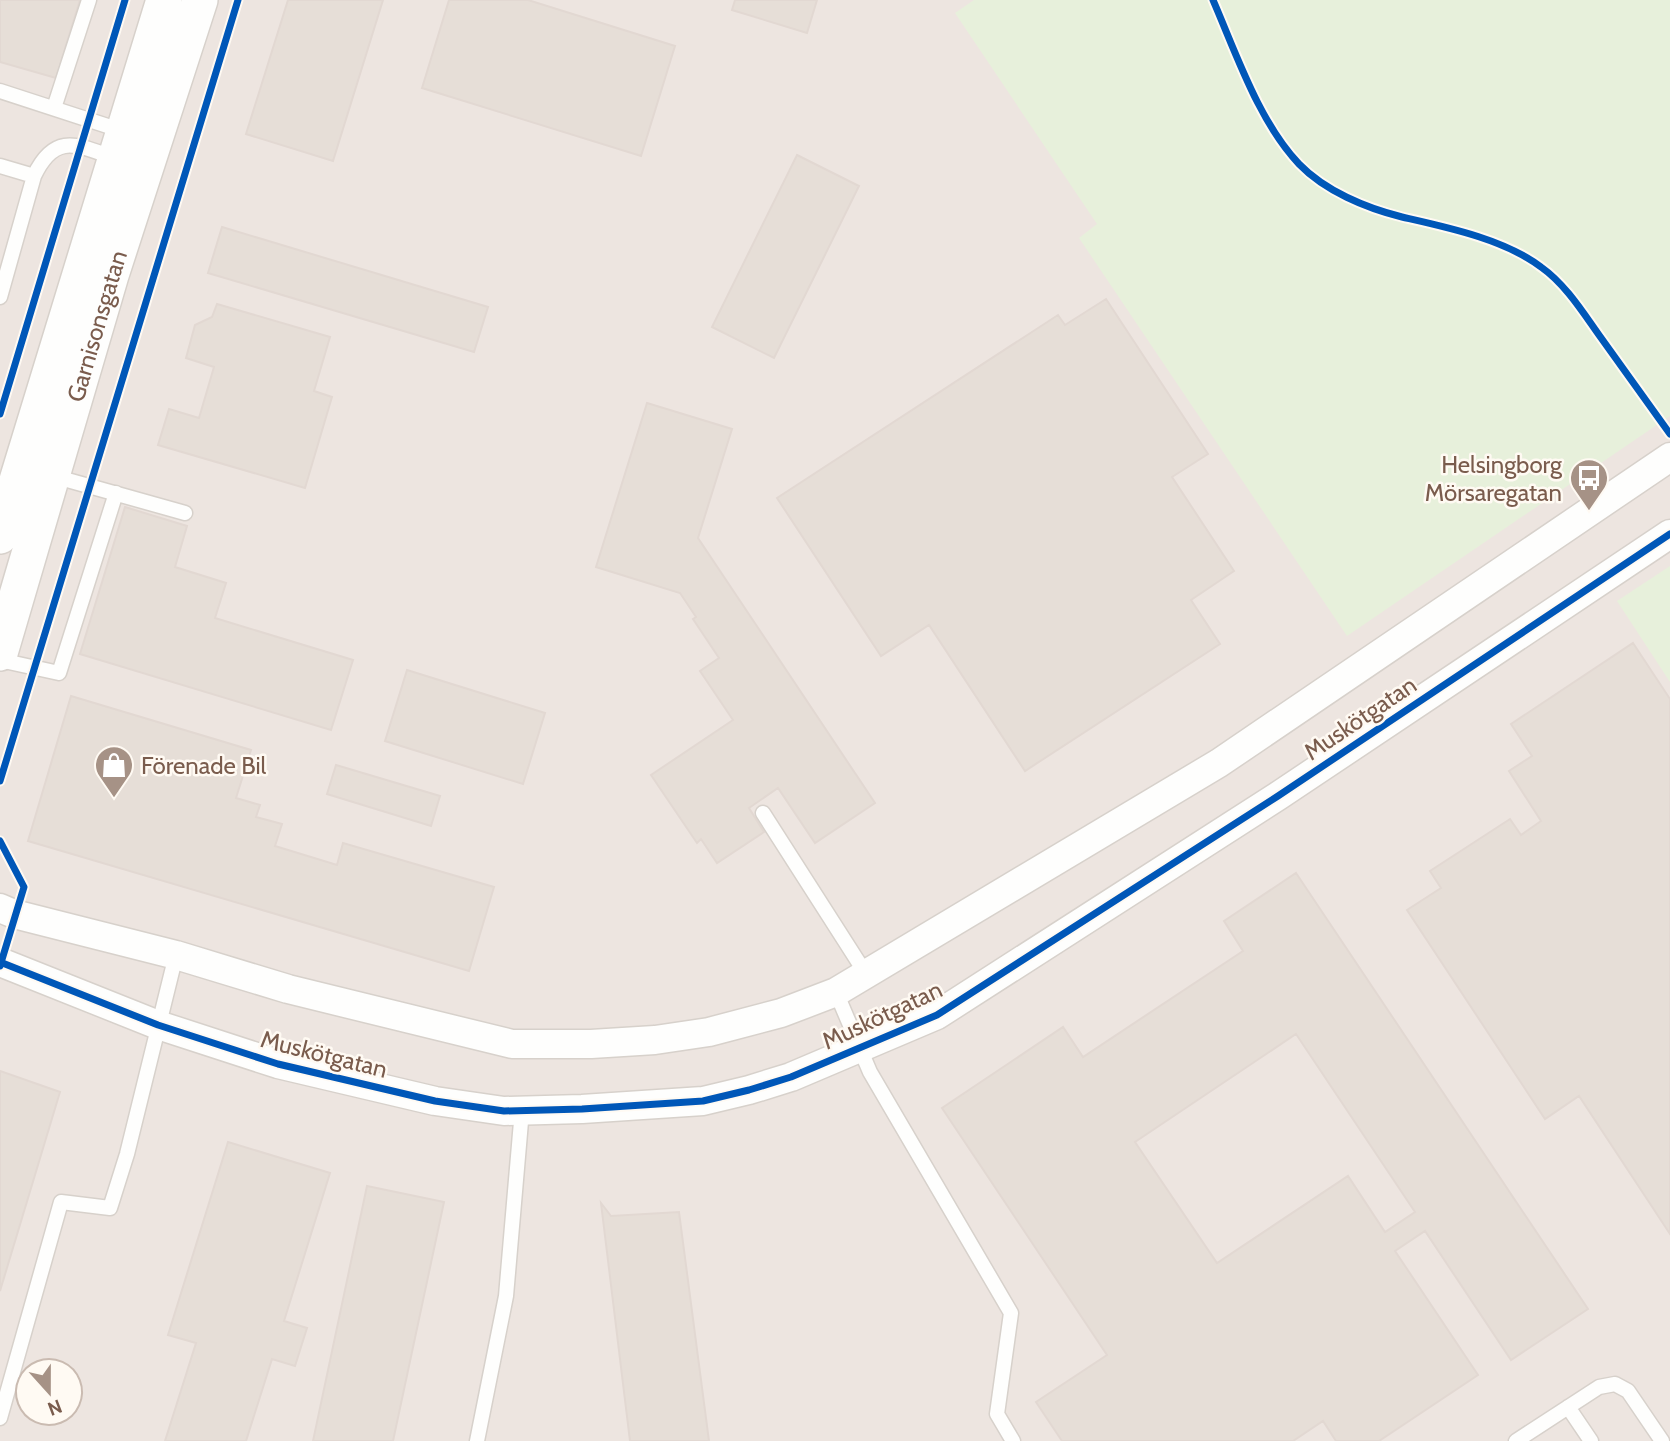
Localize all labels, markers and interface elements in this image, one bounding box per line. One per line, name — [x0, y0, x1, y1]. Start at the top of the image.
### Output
street label: Garnisonsgatan — [60, 246, 133, 405]
place label: Helsingborg Mörsaregatan — [1425, 450, 1563, 507]
bus stop icon: Helsingborg Mörsaregatan — [1568, 457, 1610, 512]
street label: Muskötgatan — [1298, 670, 1422, 766]
shop icon: Förenade Bil — [93, 744, 135, 799]
place label: Förenade Bil — [141, 751, 266, 780]
street label: Muskötgatan — [817, 975, 947, 1055]
street label: Muskötgatan — [258, 1024, 390, 1084]
north arrow — [14, 1357, 84, 1427]
text: N — [45, 1394, 65, 1421]

